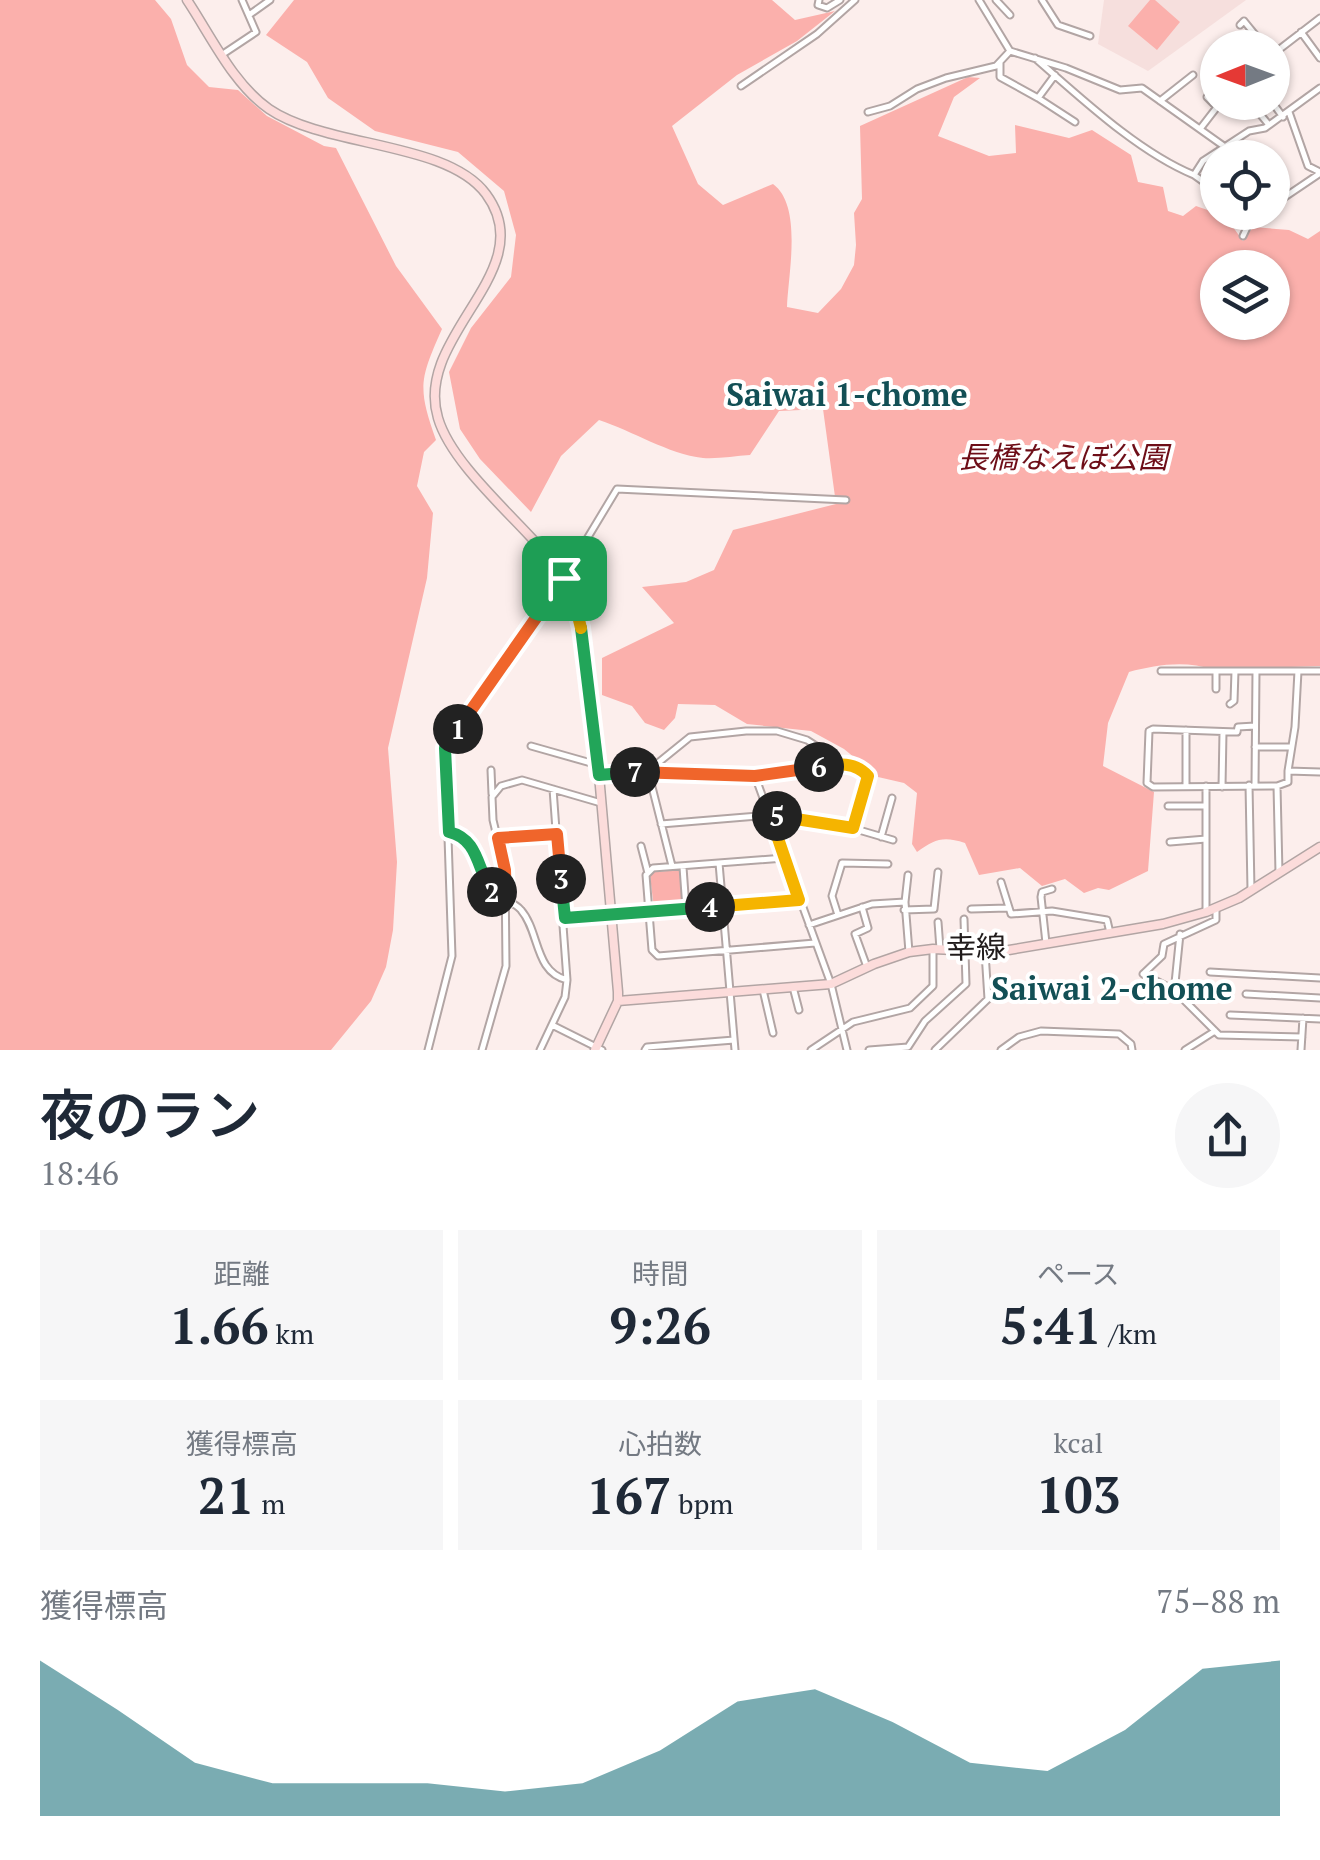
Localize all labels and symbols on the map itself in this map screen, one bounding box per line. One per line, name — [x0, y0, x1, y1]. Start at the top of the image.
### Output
north arrow — [1200, 30, 1290, 120]
district label: Saiwai 1-chome — [726, 373, 968, 415]
park label: 長橋なえぼ公園 — [958, 437, 1172, 477]
pin — [522, 536, 607, 621]
pin: 1 — [433, 704, 483, 754]
pin: 6 — [794, 742, 844, 792]
pin: 7 — [610, 747, 660, 797]
pin: 5 — [752, 791, 802, 841]
pin: 3 — [536, 854, 586, 904]
pin: 2 — [467, 867, 517, 917]
pin: 4 — [685, 882, 735, 932]
street label: 幸線 — [946, 926, 1006, 968]
district label: Saiwai 2-chome — [991, 967, 1233, 1009]

